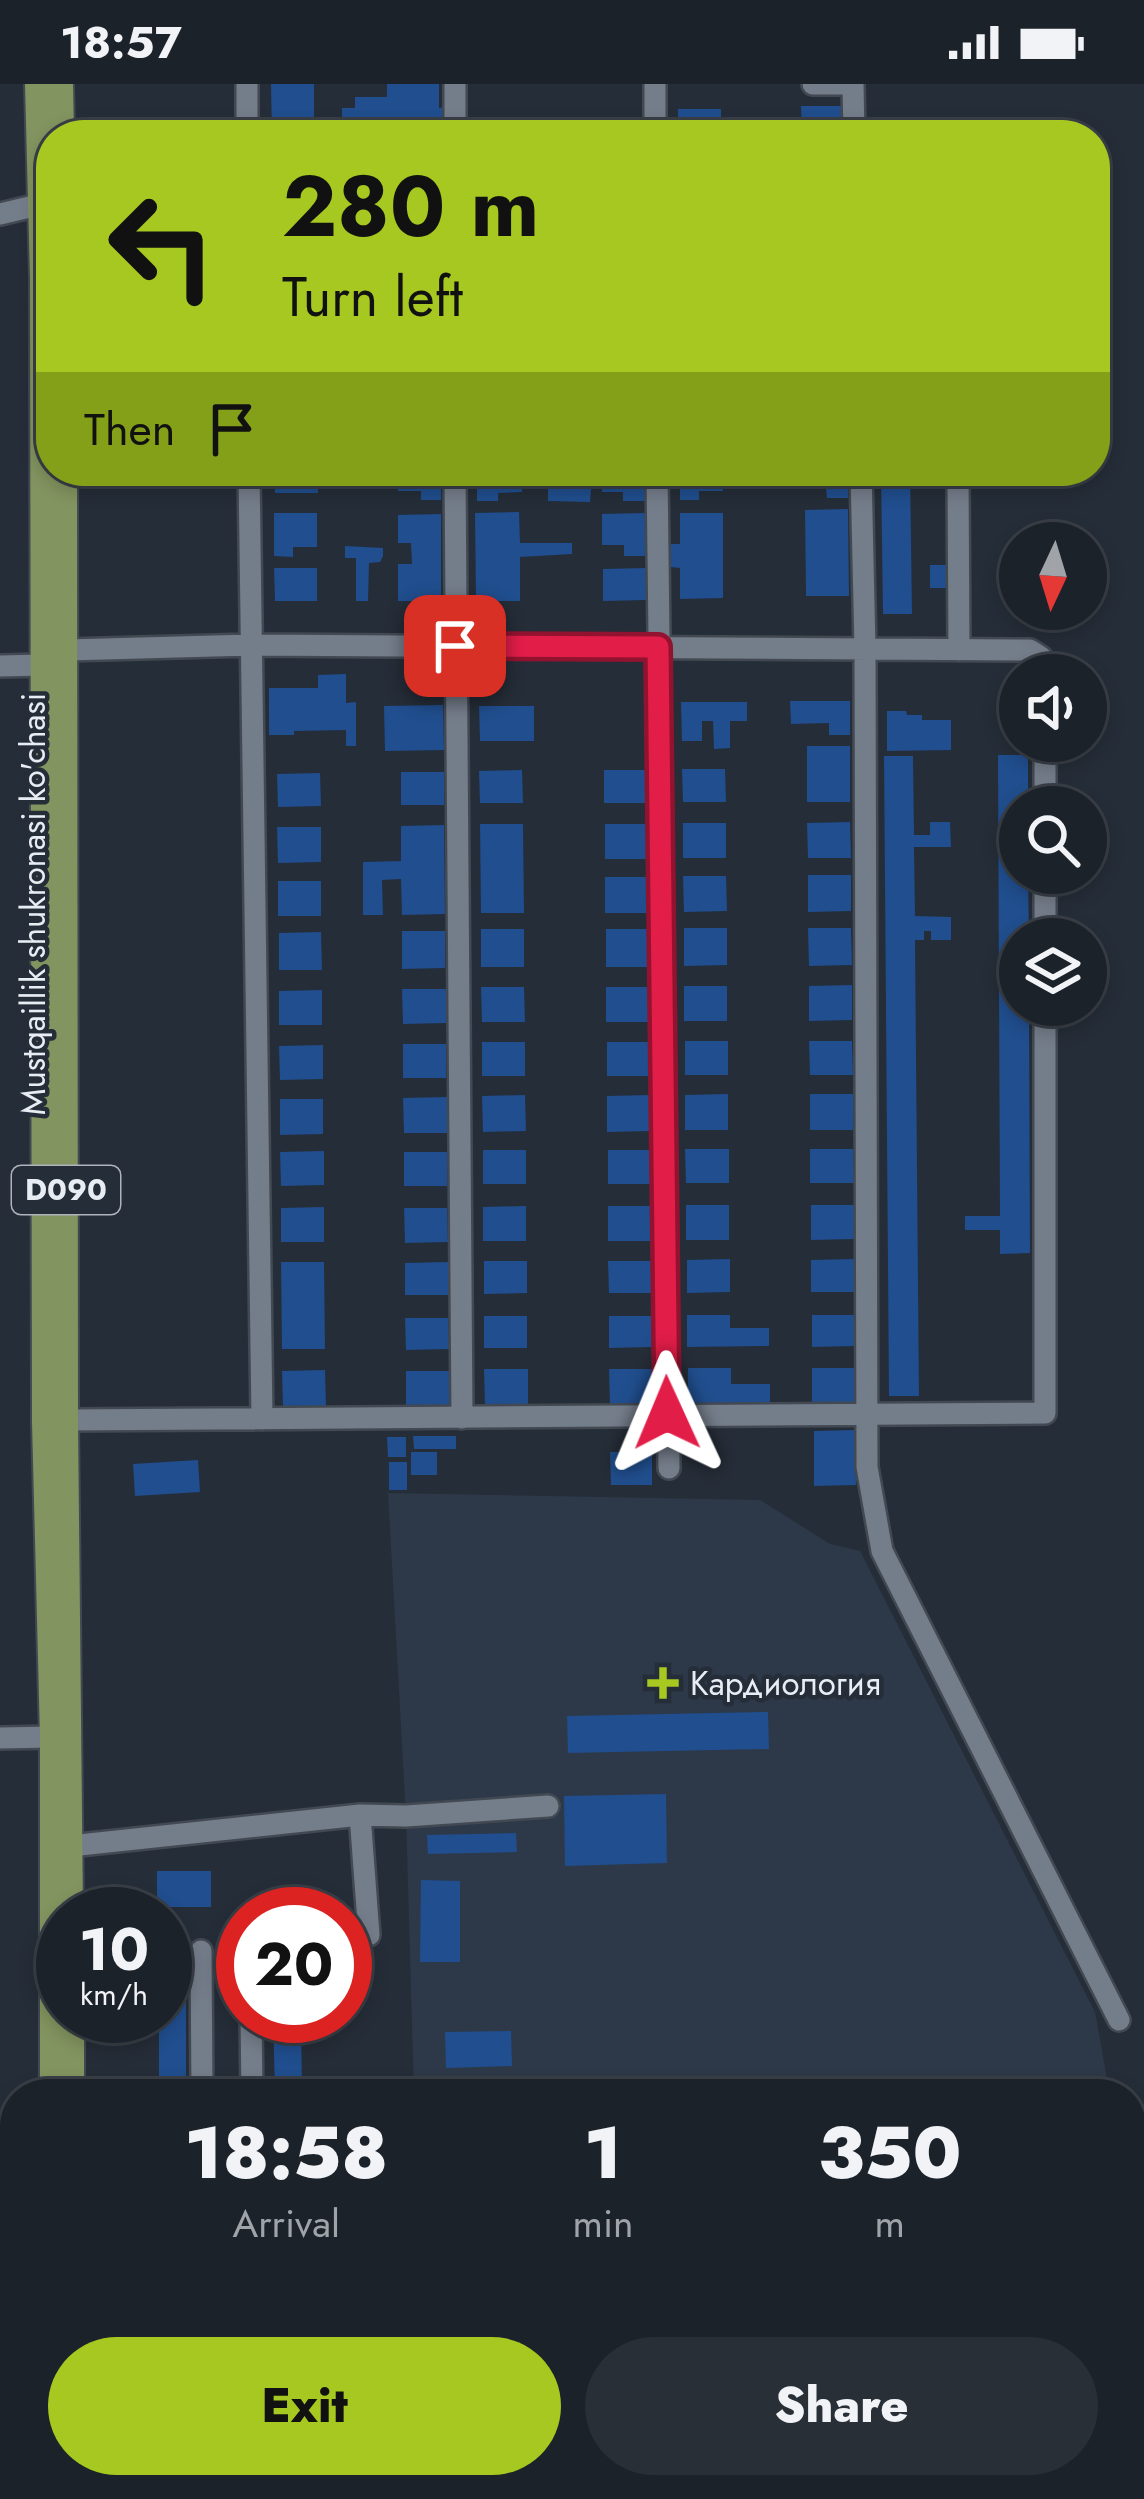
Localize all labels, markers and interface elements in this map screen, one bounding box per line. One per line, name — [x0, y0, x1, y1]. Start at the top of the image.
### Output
text: 18:57 — [60, 10, 182, 75]
text: 280 m — [282, 146, 539, 268]
icon: left — [84, 168, 240, 324]
text: Turn left — [282, 258, 463, 336]
icon: arrive — [199, 396, 265, 462]
text: Then — [84, 397, 175, 462]
north arrow — [999, 522, 1107, 630]
map controls — [999, 522, 1107, 1026]
pin — [404, 595, 506, 697]
icon: arrive — [422, 613, 488, 679]
button: sound — [999, 654, 1107, 762]
street label: Mustqaillik shukronasi ko'chasi — [10, 693, 57, 1115]
button: search — [999, 786, 1107, 894]
button: layers — [999, 918, 1107, 1026]
road number: D090 — [12, 1166, 120, 1214]
position arrow — [604, 1350, 730, 1476]
place label: Кардиология — [690, 1660, 881, 1707]
marker: Кардиология — [647, 1667, 679, 1699]
speed limit sign: 20 — [216, 1887, 372, 2043]
text: 10 — [79, 1906, 149, 1993]
text: km/h — [80, 1973, 148, 2016]
text: 18:58 — [184, 2101, 388, 2205]
text: 1 — [584, 2101, 622, 2205]
text: 350 — [818, 2101, 962, 2205]
text: Arrival — [232, 2195, 340, 2252]
text: min — [572, 2195, 634, 2252]
text: m — [875, 2195, 905, 2252]
button: Exit — [48, 2337, 561, 2475]
button: Share — [585, 2337, 1098, 2475]

